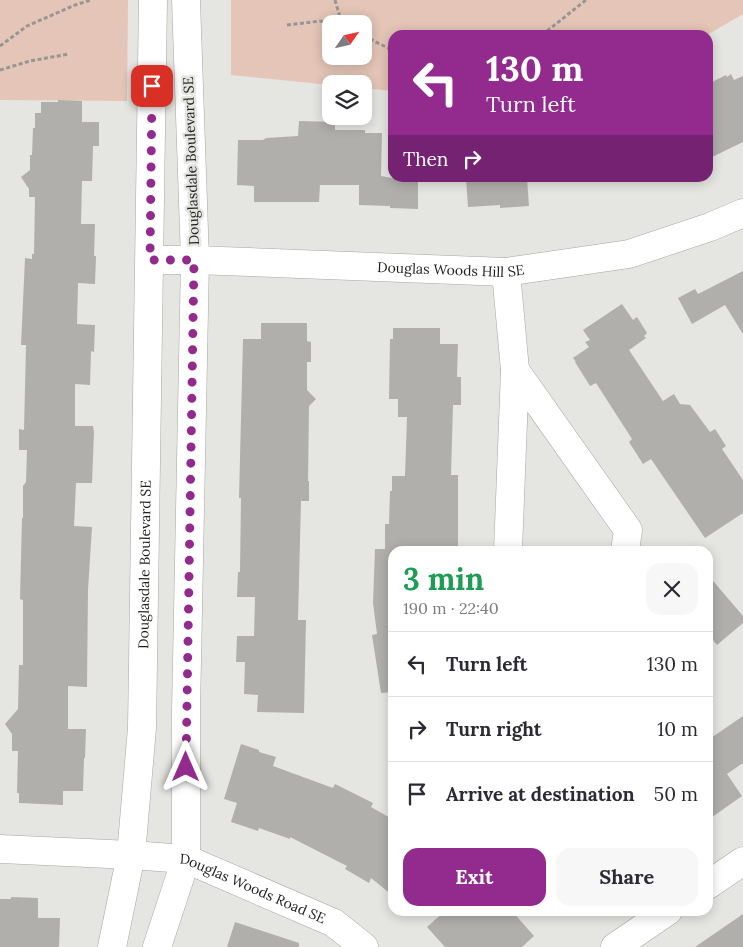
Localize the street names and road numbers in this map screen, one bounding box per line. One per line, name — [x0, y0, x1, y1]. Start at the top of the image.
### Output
street label: Douglasdale Boulevard SE — [179, 76, 203, 246]
street label: Douglas Woods Hill SE — [377, 258, 526, 281]
street label: Douglasdale Boulevard SE — [134, 480, 155, 649]
street label: Douglas Woods Road SE — [179, 850, 329, 927]

